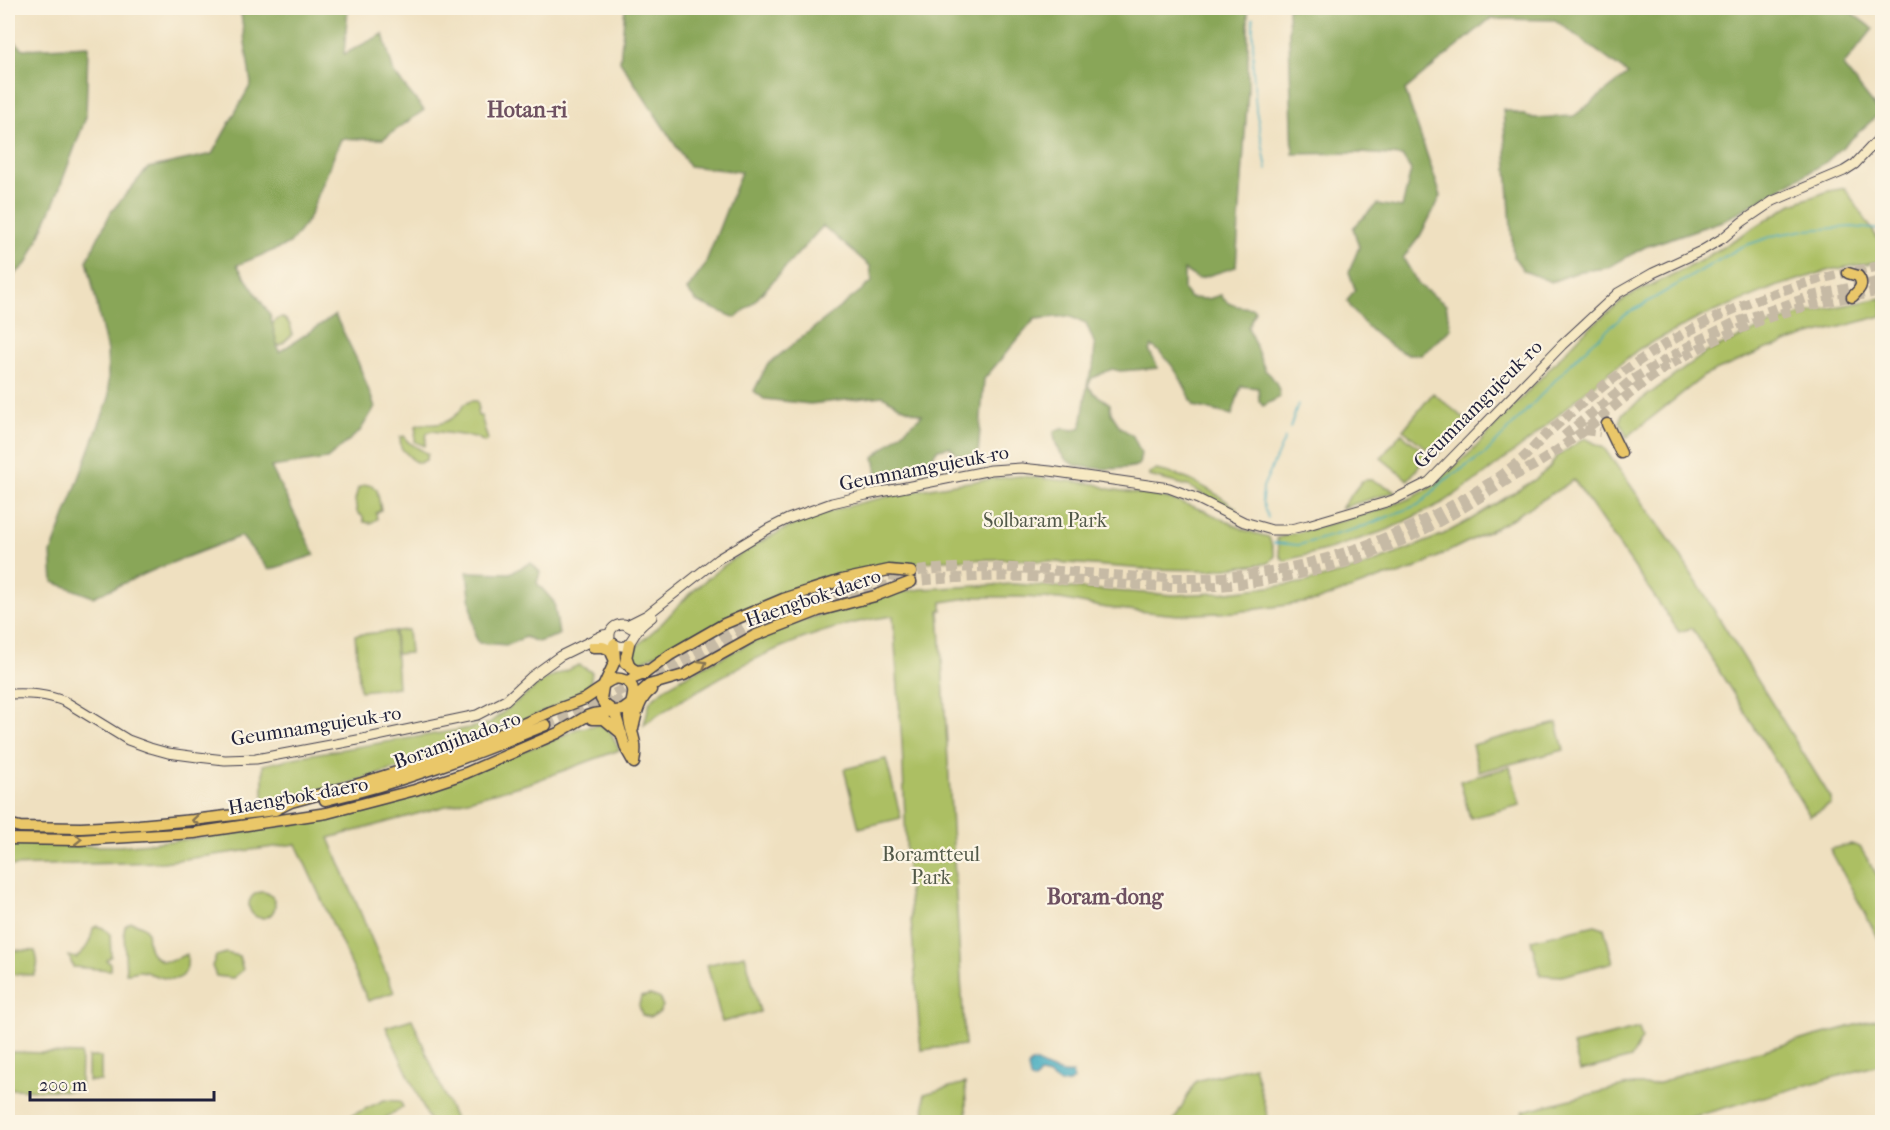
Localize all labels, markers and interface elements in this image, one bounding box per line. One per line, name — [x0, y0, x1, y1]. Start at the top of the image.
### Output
district label: Hotan-ri — [487, 97, 568, 123]
street label: Geumnamgujeuk-ro — [1409, 335, 1547, 473]
street label: Geumnamgujeuk-ro — [837, 440, 1011, 496]
park label: Solbaram Park — [983, 509, 1108, 532]
street label: Haengbok-daero — [742, 564, 884, 632]
one-way arrow — [697, 659, 707, 671]
street label: Geumnamgujeuk-ro — [229, 701, 403, 751]
street label: Boramjihado-ro — [390, 706, 524, 774]
street label: Haengbok-daero — [226, 772, 370, 820]
one-way arrow — [191, 813, 200, 826]
one-way arrow — [73, 833, 82, 845]
park label: Boramtteul Park — [882, 843, 981, 889]
district label: Boram-dong — [1047, 884, 1164, 910]
scale bar — [30, 1064, 214, 1102]
text: 200 m — [39, 1075, 87, 1096]

